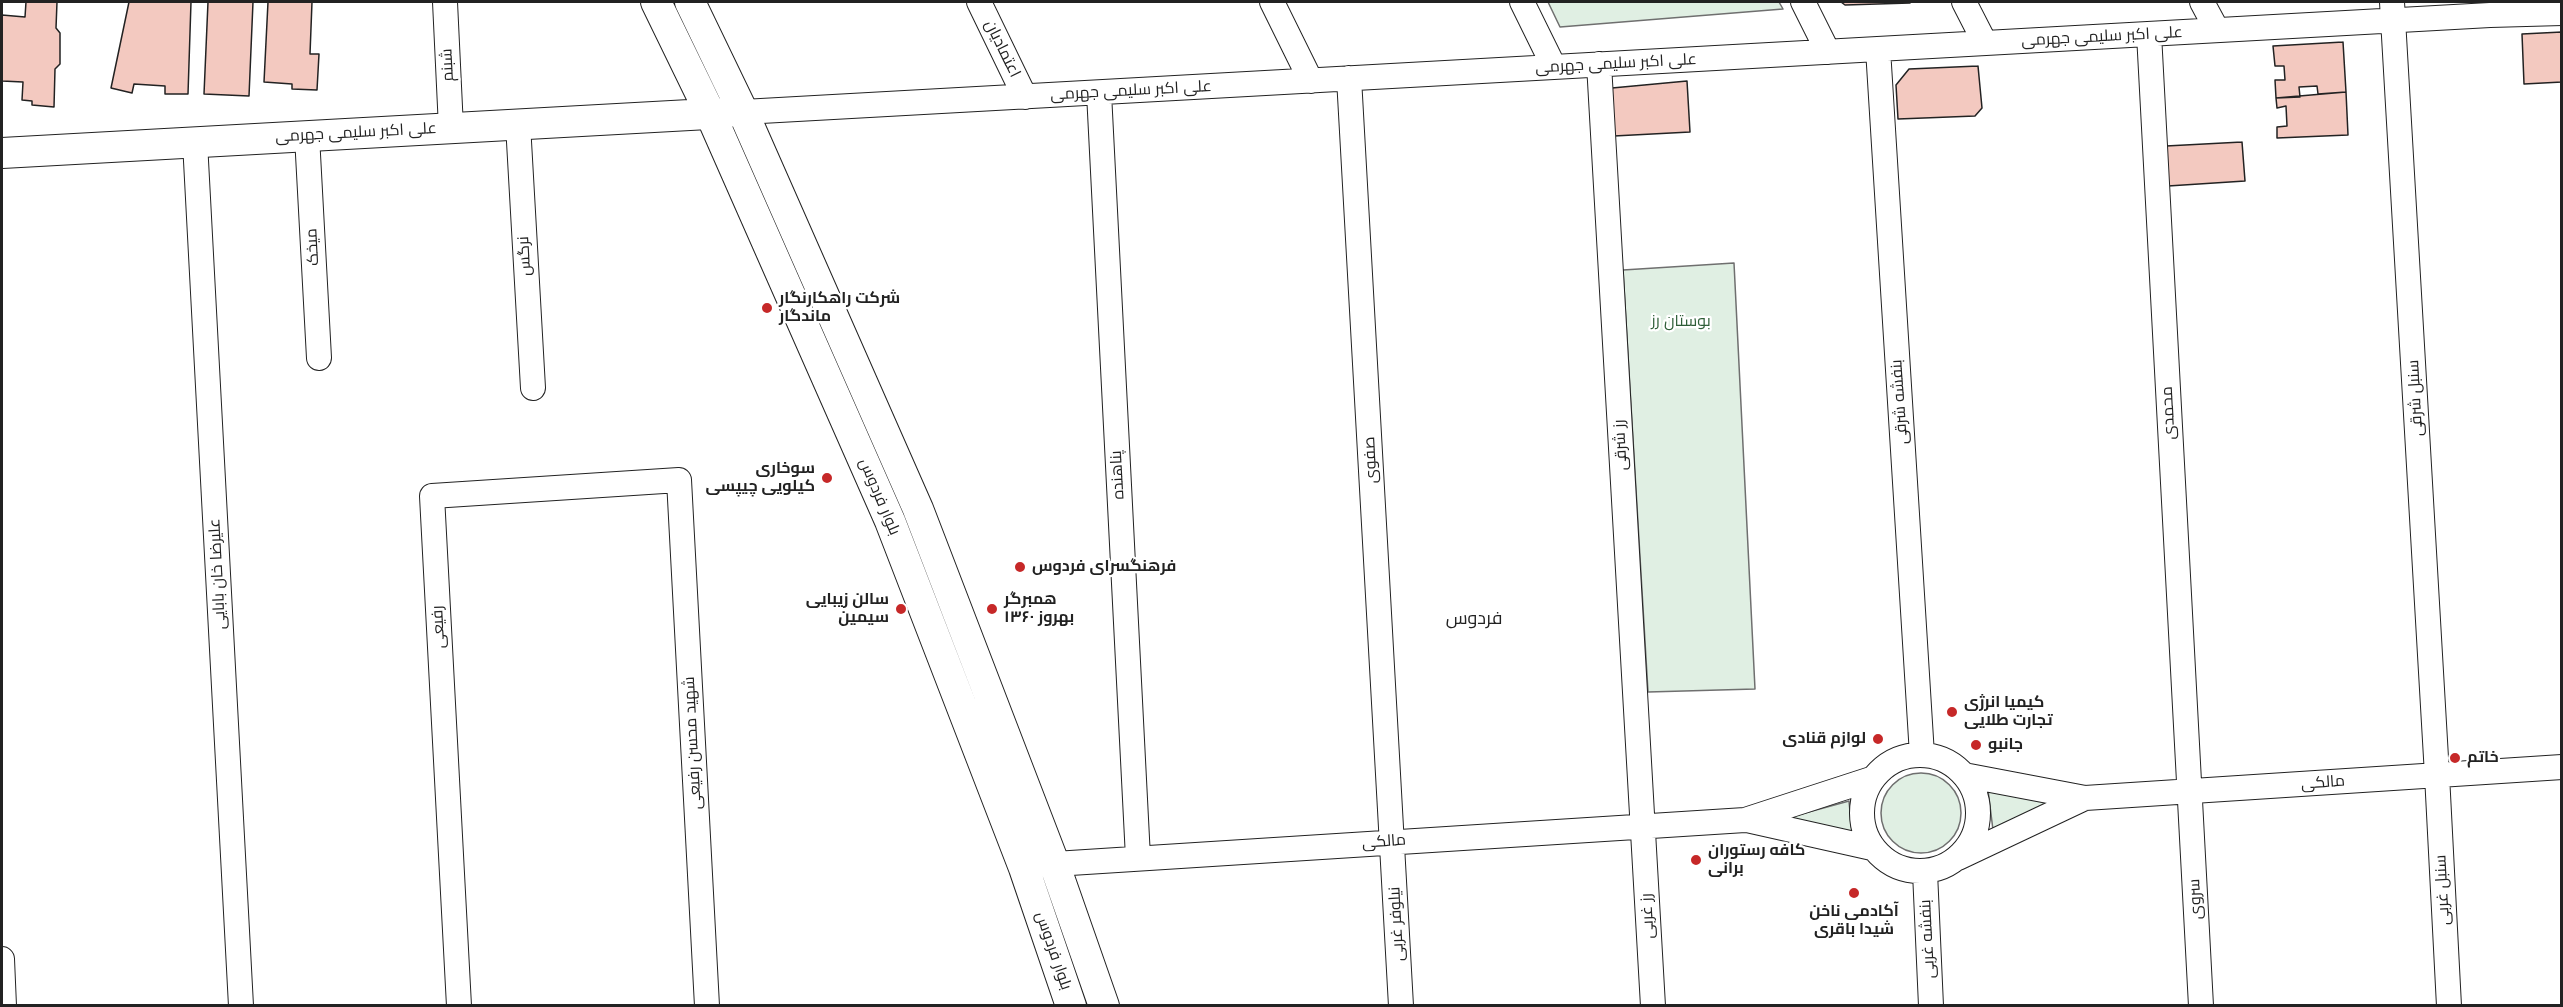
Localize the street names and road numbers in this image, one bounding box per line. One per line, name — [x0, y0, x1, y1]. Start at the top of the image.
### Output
street label: اعتمادیان — [980, 17, 1024, 81]
street label: علی اکبر سلیمی جهرمی — [2021, 23, 2183, 51]
street label: شبنم — [438, 48, 458, 82]
street label: علی اکبر سلیمی جهرمی — [1535, 50, 1697, 78]
street label: علی اکبر سلیمی جهرمی — [1050, 77, 1212, 105]
street label: علی اکبر سلیمی جهرمی — [275, 119, 437, 147]
street label: میخک — [302, 228, 324, 266]
street label: نرگس — [514, 236, 536, 276]
street label: بنفشه شرقی — [1887, 359, 1913, 445]
street label: سنبل شرقی — [2404, 359, 2428, 437]
street label: محمدی — [2158, 386, 2180, 440]
street label: رز شرقی — [1610, 419, 1632, 471]
street label: صفوی — [1360, 436, 1382, 484]
street label: پناهنده — [1107, 450, 1129, 500]
street label: بلوار فردوس — [854, 456, 904, 538]
street label: علیرضا خان بابایی — [206, 518, 230, 630]
street label: رفیعی — [428, 605, 450, 649]
street label: شهید محسن رفیعی — [680, 676, 706, 810]
street label: مالکی — [2300, 772, 2346, 794]
street label: مالکی — [1361, 831, 1407, 853]
street label: سنبل غربی — [2432, 854, 2454, 926]
street label: سروی — [2185, 878, 2207, 920]
street label: نیلوفر غربی — [1385, 886, 1409, 962]
street label: رز غربی — [1637, 893, 1659, 939]
street label: بنفشه غربی — [1916, 899, 1940, 979]
street label: بلوار فردوس — [1031, 909, 1075, 993]

